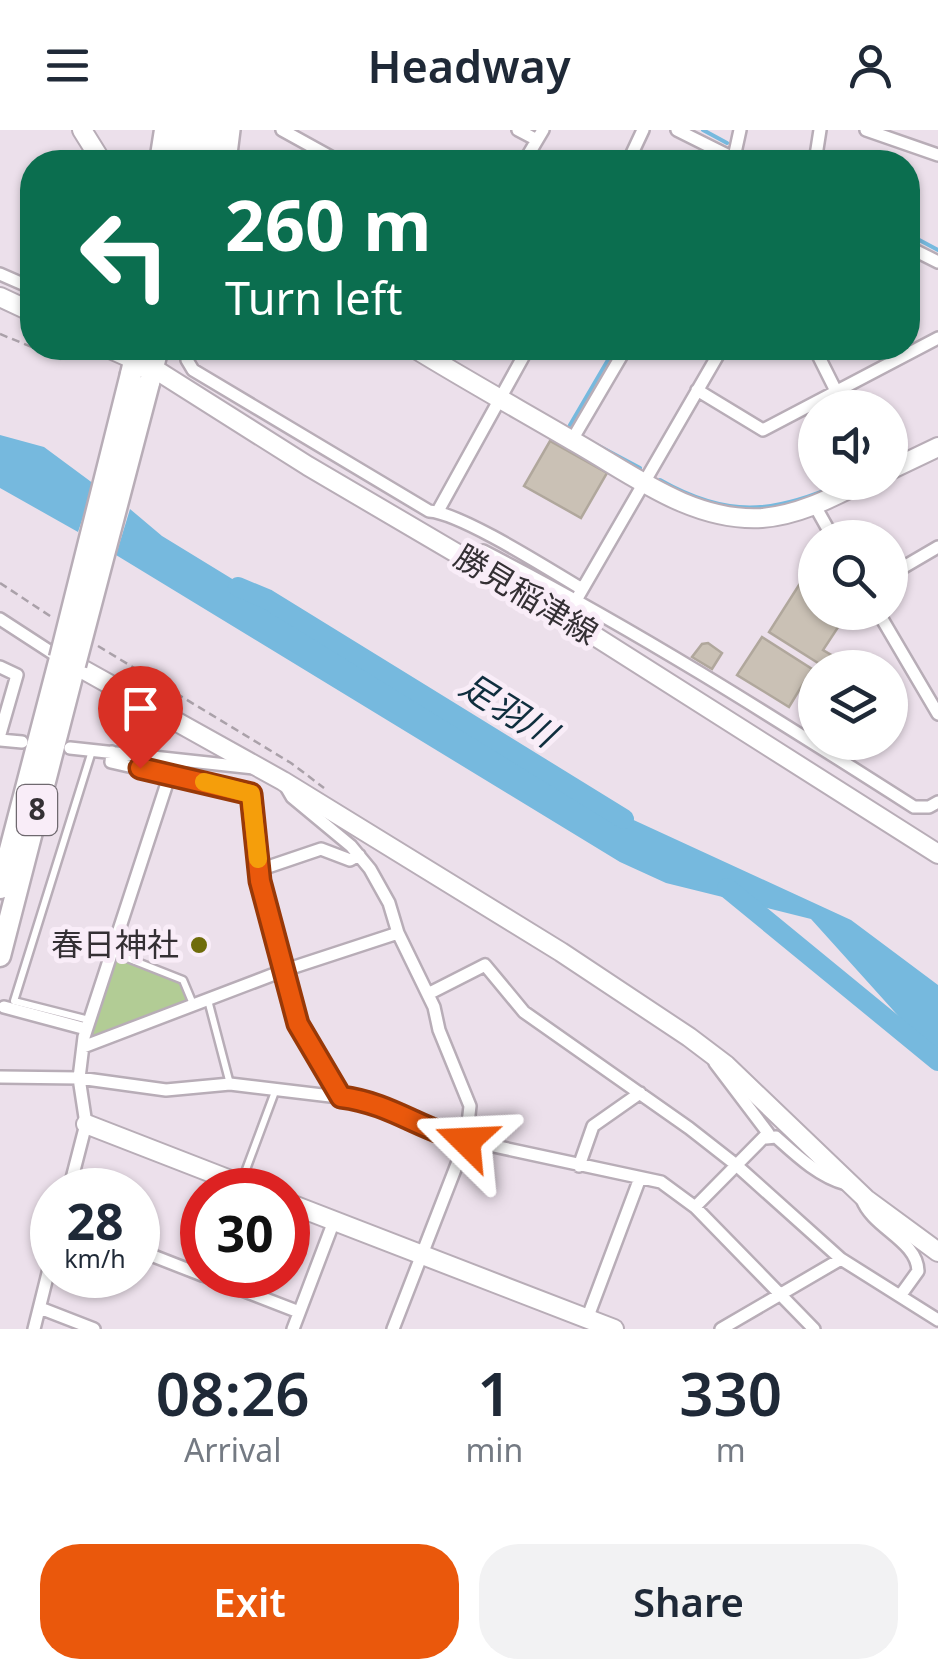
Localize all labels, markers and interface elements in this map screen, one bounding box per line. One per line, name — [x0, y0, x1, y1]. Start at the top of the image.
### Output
text: Headway — [367, 35, 571, 96]
icon: menu — [40, 38, 95, 93]
icon: person — [843, 38, 898, 93]
text: 260 m — [225, 176, 432, 272]
icon: left — [60, 190, 190, 320]
text: Turn left — [225, 267, 402, 328]
map controls — [798, 390, 908, 760]
button: sound — [798, 390, 908, 500]
button: search — [798, 520, 908, 630]
street label: 勝見稲津線 — [447, 534, 606, 653]
button: layers — [798, 650, 908, 760]
water label: 足羽川 — [452, 661, 569, 759]
pin — [98, 666, 183, 769]
icon: arrive — [113, 681, 168, 736]
road number: 8 — [17, 785, 57, 835]
place label: 春日神社 — [51, 922, 179, 965]
marker: 春日神社 — [188, 934, 210, 956]
position arrow — [414, 1089, 518, 1193]
speed limit sign: 30 — [180, 1168, 310, 1298]
text: 28 — [66, 1187, 124, 1255]
text: km/h — [64, 1241, 126, 1275]
text: 08:26 — [156, 1352, 310, 1434]
text: 1 — [477, 1352, 512, 1434]
text: 330 — [679, 1352, 782, 1434]
text: Arrival — [184, 1428, 282, 1471]
text: min — [465, 1428, 523, 1471]
text: m — [716, 1428, 746, 1471]
button: Exit — [40, 1544, 459, 1659]
button: Share — [479, 1544, 898, 1659]

